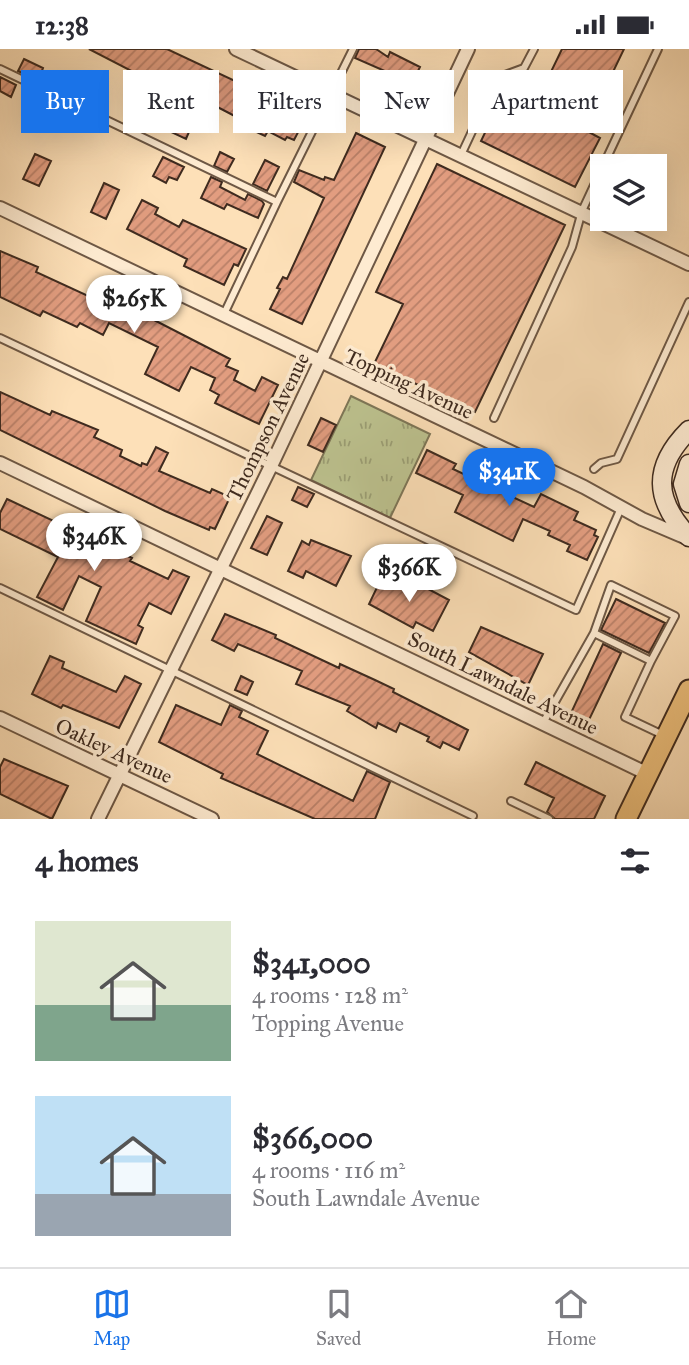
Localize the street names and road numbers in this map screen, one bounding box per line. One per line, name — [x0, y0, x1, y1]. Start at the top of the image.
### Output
street label: Topping Avenue — [341, 343, 478, 425]
street label: Thompson Avenue — [221, 348, 315, 506]
street label: South Lawndale Avenue — [404, 626, 603, 740]
street label: Oakley Avenue — [51, 713, 177, 790]

